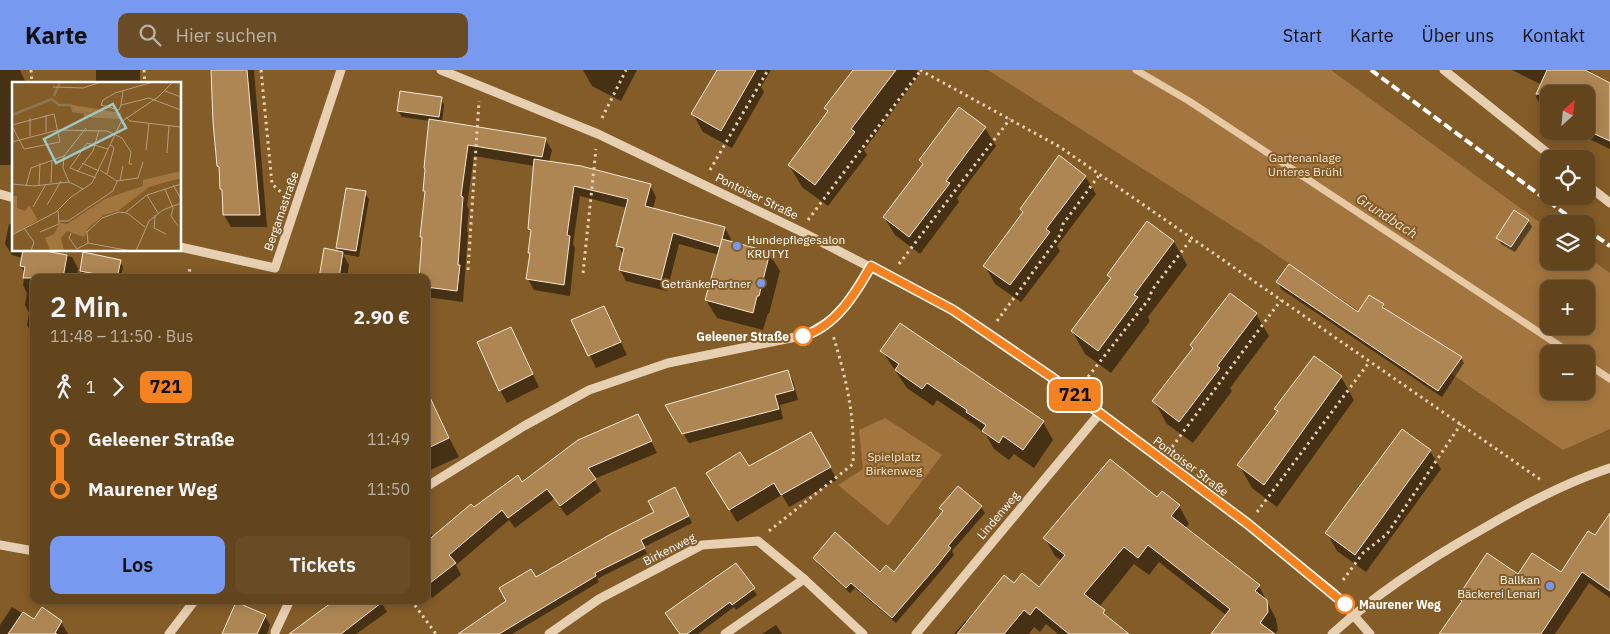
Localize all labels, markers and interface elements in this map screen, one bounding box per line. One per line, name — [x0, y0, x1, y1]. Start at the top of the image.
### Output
search box — [118, 13, 468, 58]
text: Karte — [25, 19, 88, 51]
icon: search — [136, 21, 164, 49]
text: Hier suchen — [176, 23, 277, 47]
text: Start — [1283, 24, 1322, 47]
text: Karte — [1350, 24, 1394, 47]
text: Über uns — [1422, 24, 1494, 47]
text: Kontakt — [1522, 24, 1585, 47]
inset map — [12, 82, 181, 251]
north arrow — [1540, 85, 1595, 140]
map controls — [1540, 85, 1595, 400]
park label: Gartenanlage Unteres Brühl — [1268, 150, 1342, 179]
button: locate — [1540, 150, 1595, 205]
street label: Bergamastraße — [260, 169, 302, 253]
street label: Pontoiser Straße — [713, 169, 801, 223]
water label: Grundbach — [1353, 190, 1421, 242]
button: layers — [1540, 215, 1595, 270]
place label: Hundepflegesalon KRUTYI — [747, 232, 845, 261]
marker: Hundepflegesalon KRUTYI — [731, 240, 743, 252]
place label: GetränkePartner — [662, 276, 752, 291]
marker: GetränkePartner — [755, 277, 767, 289]
button: + — [1540, 280, 1595, 335]
text: 2 Min. — [50, 288, 129, 325]
text: 2.90 € — [354, 305, 410, 329]
text: 11:48 – 11:50 · Bus — [50, 326, 193, 346]
marker: Geleener Straße — [793, 326, 813, 346]
place label: Geleener Straße — [696, 329, 789, 344]
button: − — [1540, 345, 1595, 400]
icon: walk — [50, 373, 78, 401]
icon: forward — [104, 373, 132, 401]
text: 721 — [150, 375, 182, 398]
text: 1 — [86, 377, 96, 397]
line badge: 721 — [1046, 379, 1104, 411]
text: 721 — [1059, 383, 1091, 406]
text: Geleener Straße — [88, 427, 235, 451]
text: 11:49 — [367, 429, 410, 449]
street label: Pontoiser Straße — [1150, 433, 1232, 499]
park label: Spielplatz Birkenweg — [866, 449, 923, 478]
text: Maurener Weg — [88, 477, 217, 501]
text: 11:50 — [367, 479, 410, 499]
street label: Lindenweg — [974, 487, 1023, 542]
street label: Birkenweg — [640, 529, 698, 569]
button: Los — [50, 536, 225, 594]
button: Tickets — [235, 536, 410, 594]
place label: Ballkan Bäckerei Lenari — [1457, 572, 1540, 601]
marker: Ballkan Bäckerei Lenari — [1544, 580, 1556, 592]
marker: Maurener Weg — [1335, 594, 1355, 614]
place label: Maurener Weg — [1359, 597, 1441, 612]

